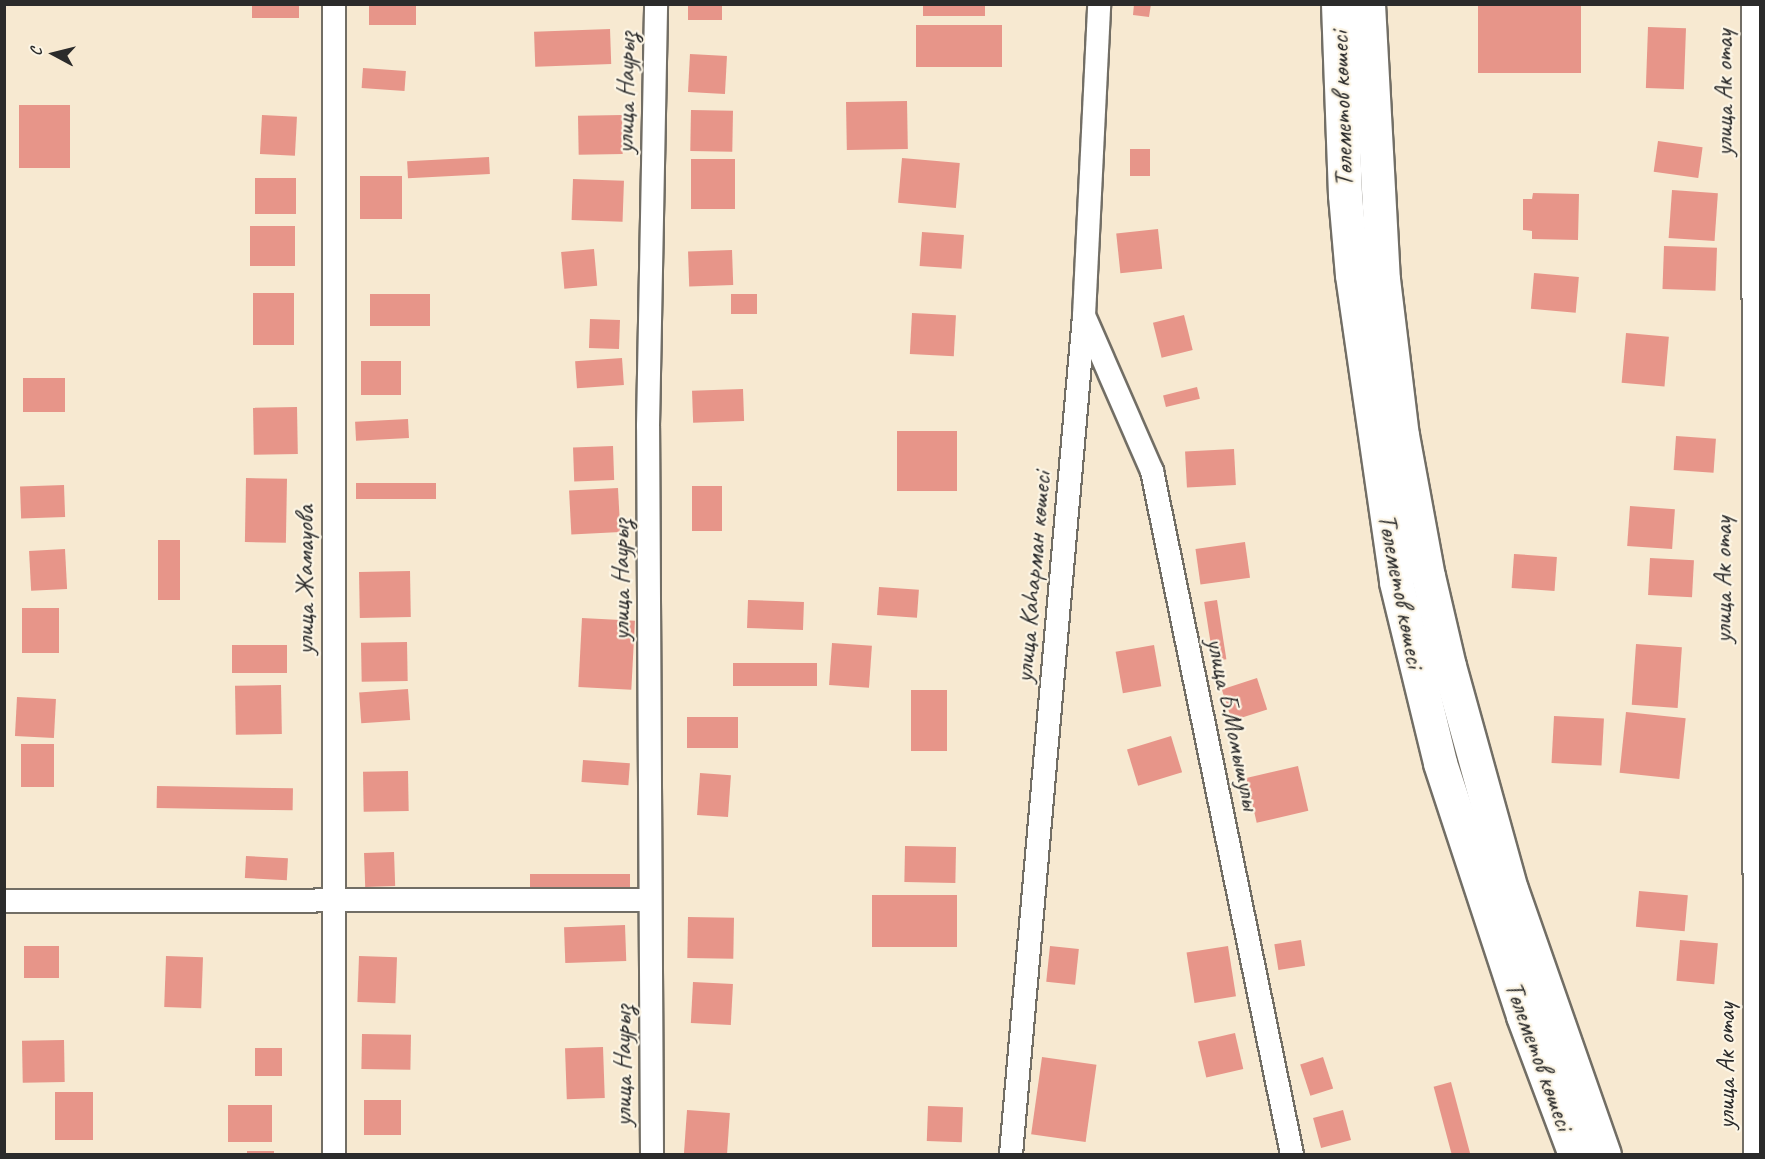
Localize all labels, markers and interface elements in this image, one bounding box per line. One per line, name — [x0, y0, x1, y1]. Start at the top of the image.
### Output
north arrow — [24, 24, 84, 84]
street label: Төлеметов көшесі — [1324, 30, 1360, 188]
street label: улица Ак отау — [1708, 30, 1740, 156]
street label: улица Наурыз — [609, 33, 643, 153]
text: С — [26, 47, 47, 57]
street label: улица Каһарман көшесі — [1008, 470, 1058, 684]
street label: улица Жамауова — [289, 505, 321, 655]
street label: Төлеметов көшесі — [1371, 511, 1431, 671]
street label: улица Ак отау — [1707, 517, 1739, 643]
street label: улица Наурыз — [605, 520, 637, 640]
street label: улица Б.Момышулы — [1200, 635, 1266, 813]
street label: Төлеметов көшесі — [1498, 977, 1580, 1135]
street label: улица Ак отау — [1710, 1003, 1742, 1129]
street label: улица Наурыз — [607, 1006, 639, 1126]

